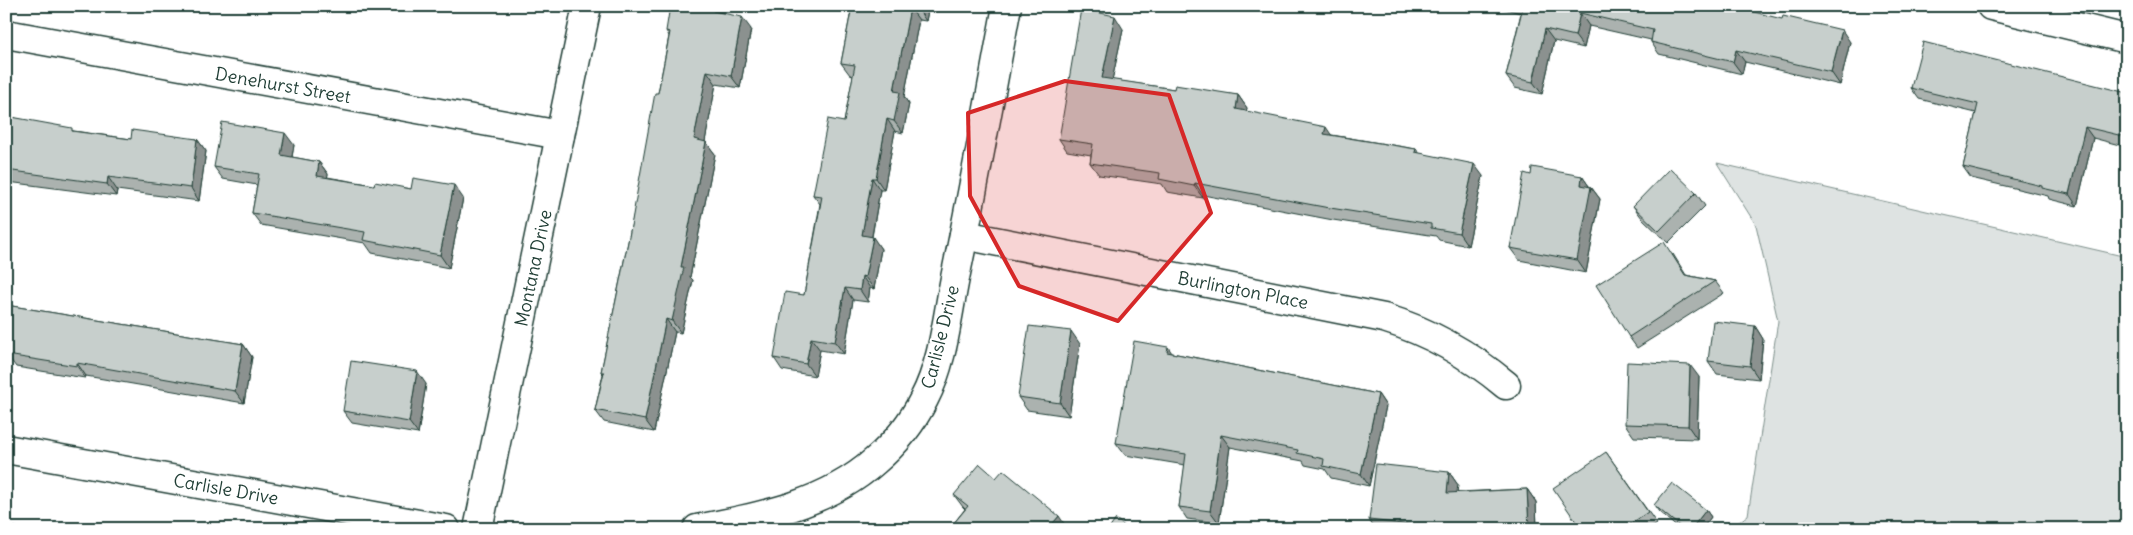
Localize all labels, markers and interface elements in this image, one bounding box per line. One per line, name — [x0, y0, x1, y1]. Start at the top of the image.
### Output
street label: Denehurst Street — [213, 62, 353, 108]
street label: Montana Drive — [509, 208, 557, 328]
street label: Burlington Place — [1176, 266, 1310, 314]
street label: Carlisle Drive — [916, 283, 964, 391]
street label: Carlisle Drive — [172, 468, 280, 510]

